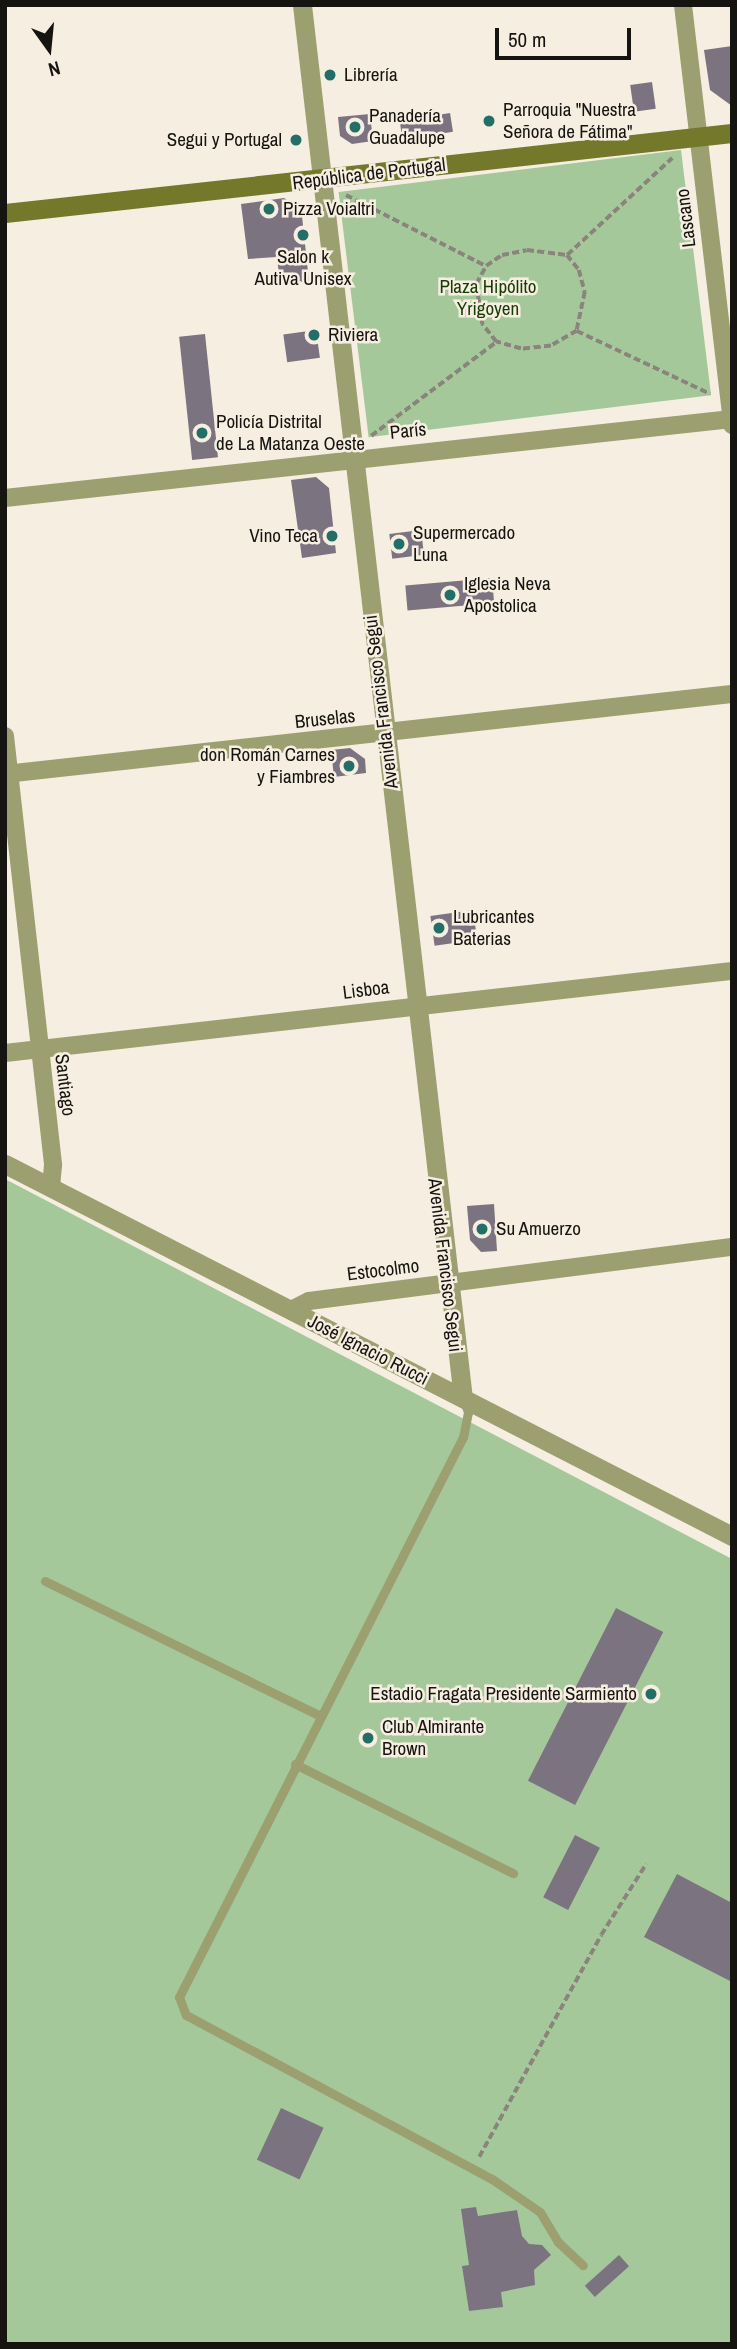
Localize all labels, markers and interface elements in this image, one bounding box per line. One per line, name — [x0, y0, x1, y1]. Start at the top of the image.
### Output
north arrow — [14, 14, 84, 84]
scale bar — [499, 14, 636, 58]
text: 50 m — [508, 25, 546, 54]
text: N — [46, 55, 63, 83]
place label: Librería — [344, 64, 398, 86]
marker: Librería — [322, 67, 338, 83]
place label: Parroquia "Nuestra Señora de Fátima" — [503, 99, 636, 143]
place label: Panadería Guadalupe — [369, 105, 445, 149]
marker: Parroquia "Nuestra Señora de Fátima" — [481, 113, 497, 129]
marker: Panadería Guadalupe — [347, 119, 363, 135]
place label: Segui y Portugal — [167, 129, 282, 151]
marker: Segui y Portugal — [288, 132, 304, 148]
street label: República de Portugal — [291, 153, 447, 195]
street label: Lascano — [671, 187, 701, 249]
place label: Pizza Voialtri — [283, 198, 375, 220]
marker: Pizza Voialtri — [261, 201, 277, 217]
marker: Salon k Autiva Unisex — [295, 227, 311, 243]
place label: Salon k Autiva Unisex — [255, 246, 351, 290]
park label: Plaza Hipólito Yrigoyen — [440, 276, 536, 320]
place label: Riviera — [328, 324, 378, 346]
marker: Riviera — [306, 327, 322, 343]
place label: Policía Distrital de La Matanza Oeste — [216, 411, 365, 455]
street label: París — [389, 418, 427, 444]
marker: Policía Distrital de La Matanza Oeste — [194, 425, 210, 441]
place label: Supermercado Luna — [413, 522, 515, 566]
place label: Vino Teca — [249, 525, 318, 547]
marker: Vino Teca — [324, 528, 340, 544]
marker: Supermercado Luna — [391, 536, 407, 552]
place label: Iglesia Neva Apostolica — [464, 573, 551, 617]
marker: Iglesia Neva Apostolica — [442, 587, 458, 603]
street label: Avenida Francisco Segui — [359, 614, 403, 790]
street label: Bruselas — [294, 704, 356, 734]
place label: don Román Carnes y Fiambres — [200, 744, 335, 788]
marker: don Román Carnes y Fiambres — [341, 758, 357, 774]
place label: Lubricantes Baterias — [453, 906, 534, 950]
marker: Lubricantes Baterias — [431, 920, 447, 936]
street label: Lisboa — [341, 976, 391, 1004]
street label: Santiago — [50, 1053, 80, 1117]
street label: Avenida Francisco Segui — [423, 1177, 467, 1353]
place label: Su Amuerzo — [496, 1218, 582, 1240]
marker: Su Amuerzo — [474, 1221, 490, 1237]
street label: Estocolmo — [346, 1254, 420, 1286]
street label: José Ignacio Rucci — [304, 1310, 432, 1390]
place label: Estadio Fragata Presidente Sarmiento — [370, 1683, 637, 1705]
marker: Estadio Fragata Presidente Sarmiento — [643, 1686, 659, 1702]
place label: Club Almirante Brown — [382, 1716, 485, 1760]
marker: Club Almirante Brown — [360, 1730, 376, 1746]

